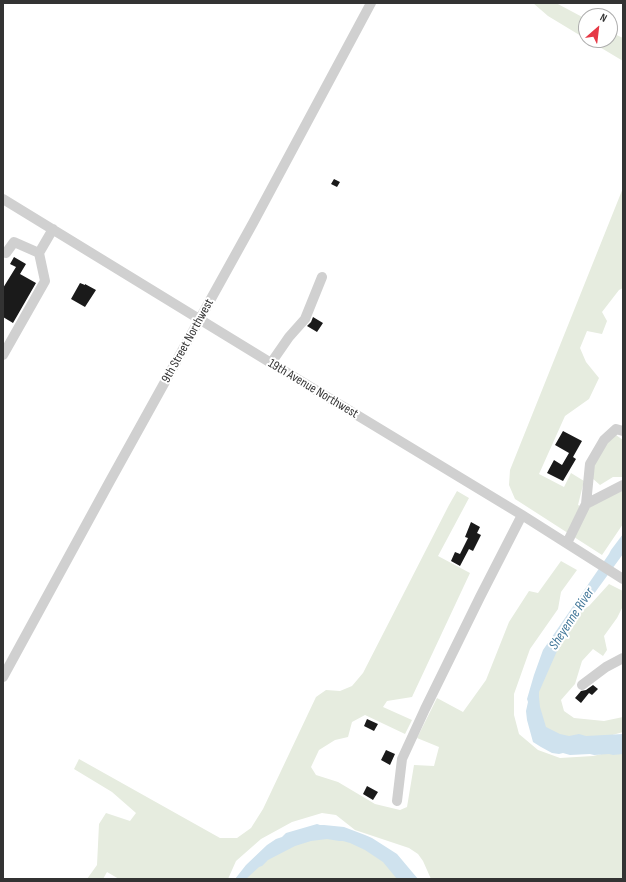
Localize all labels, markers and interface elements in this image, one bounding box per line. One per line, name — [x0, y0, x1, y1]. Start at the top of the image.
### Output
north arrow — [578, 8, 618, 48]
text: N — [598, 11, 609, 25]
street label: 9th Street Northwest — [159, 296, 217, 386]
street label: 19th Avenue Northwest — [265, 356, 361, 422]
water label: Sheyenne River — [546, 585, 598, 653]

